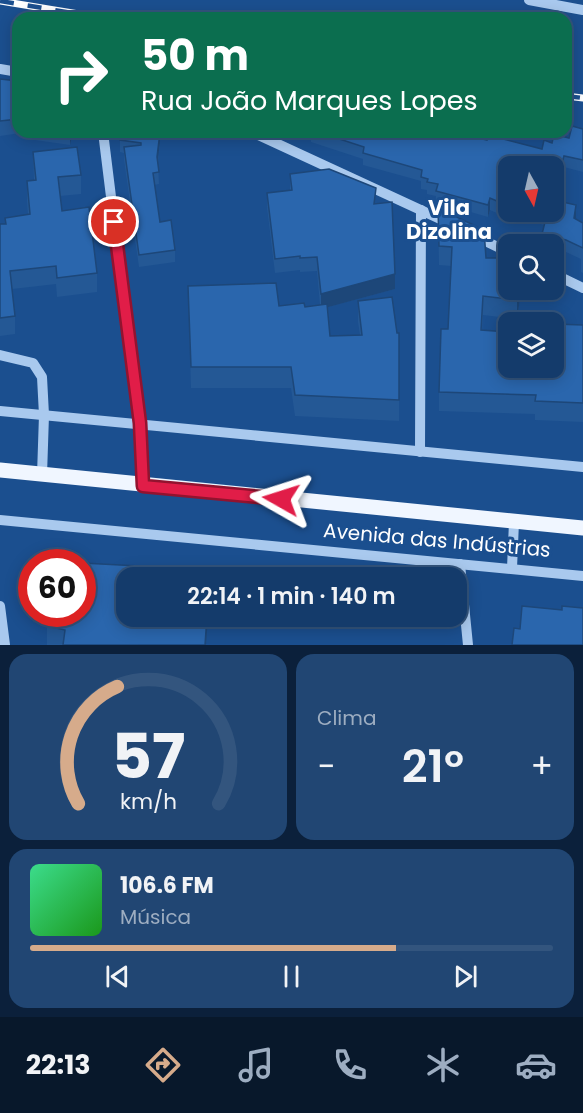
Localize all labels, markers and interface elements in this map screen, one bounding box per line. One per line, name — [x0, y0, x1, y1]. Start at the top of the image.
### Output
text: 50 m — [141, 26, 249, 85]
icon: right — [42, 36, 120, 114]
text: Rua João Marques Lopes — [141, 82, 478, 119]
north arrow — [498, 156, 564, 222]
map controls — [498, 156, 564, 378]
district label: Vila Dizolina — [406, 193, 492, 246]
pin — [88, 196, 139, 247]
icon: arrive — [97, 205, 130, 238]
button: search — [498, 234, 564, 300]
button: layers — [498, 312, 564, 378]
position arrow — [249, 467, 313, 531]
street label: Avenida das Indústrias — [322, 516, 552, 564]
speed limit sign: 60 — [18, 549, 96, 627]
text: 22:14 · 1 min · 140 m — [187, 581, 396, 612]
text: Clima — [317, 704, 376, 732]
text: 57 — [111, 712, 185, 800]
text: 21° — [402, 735, 464, 798]
text: − — [317, 743, 335, 790]
text: + — [530, 743, 553, 790]
text: km/h — [119, 786, 177, 817]
text: 106.6 FM — [120, 870, 214, 901]
text: Música — [120, 903, 191, 931]
icon: previous — [101, 960, 134, 993]
icon: pause — [275, 960, 308, 993]
icon: next — [449, 960, 482, 993]
icon: directions — [142, 1044, 184, 1086]
icon: music — [235, 1044, 277, 1086]
icon: phone — [329, 1044, 371, 1086]
icon: climate — [422, 1044, 464, 1086]
icon: car — [515, 1044, 557, 1086]
text: 22:13 — [26, 1046, 91, 1083]

